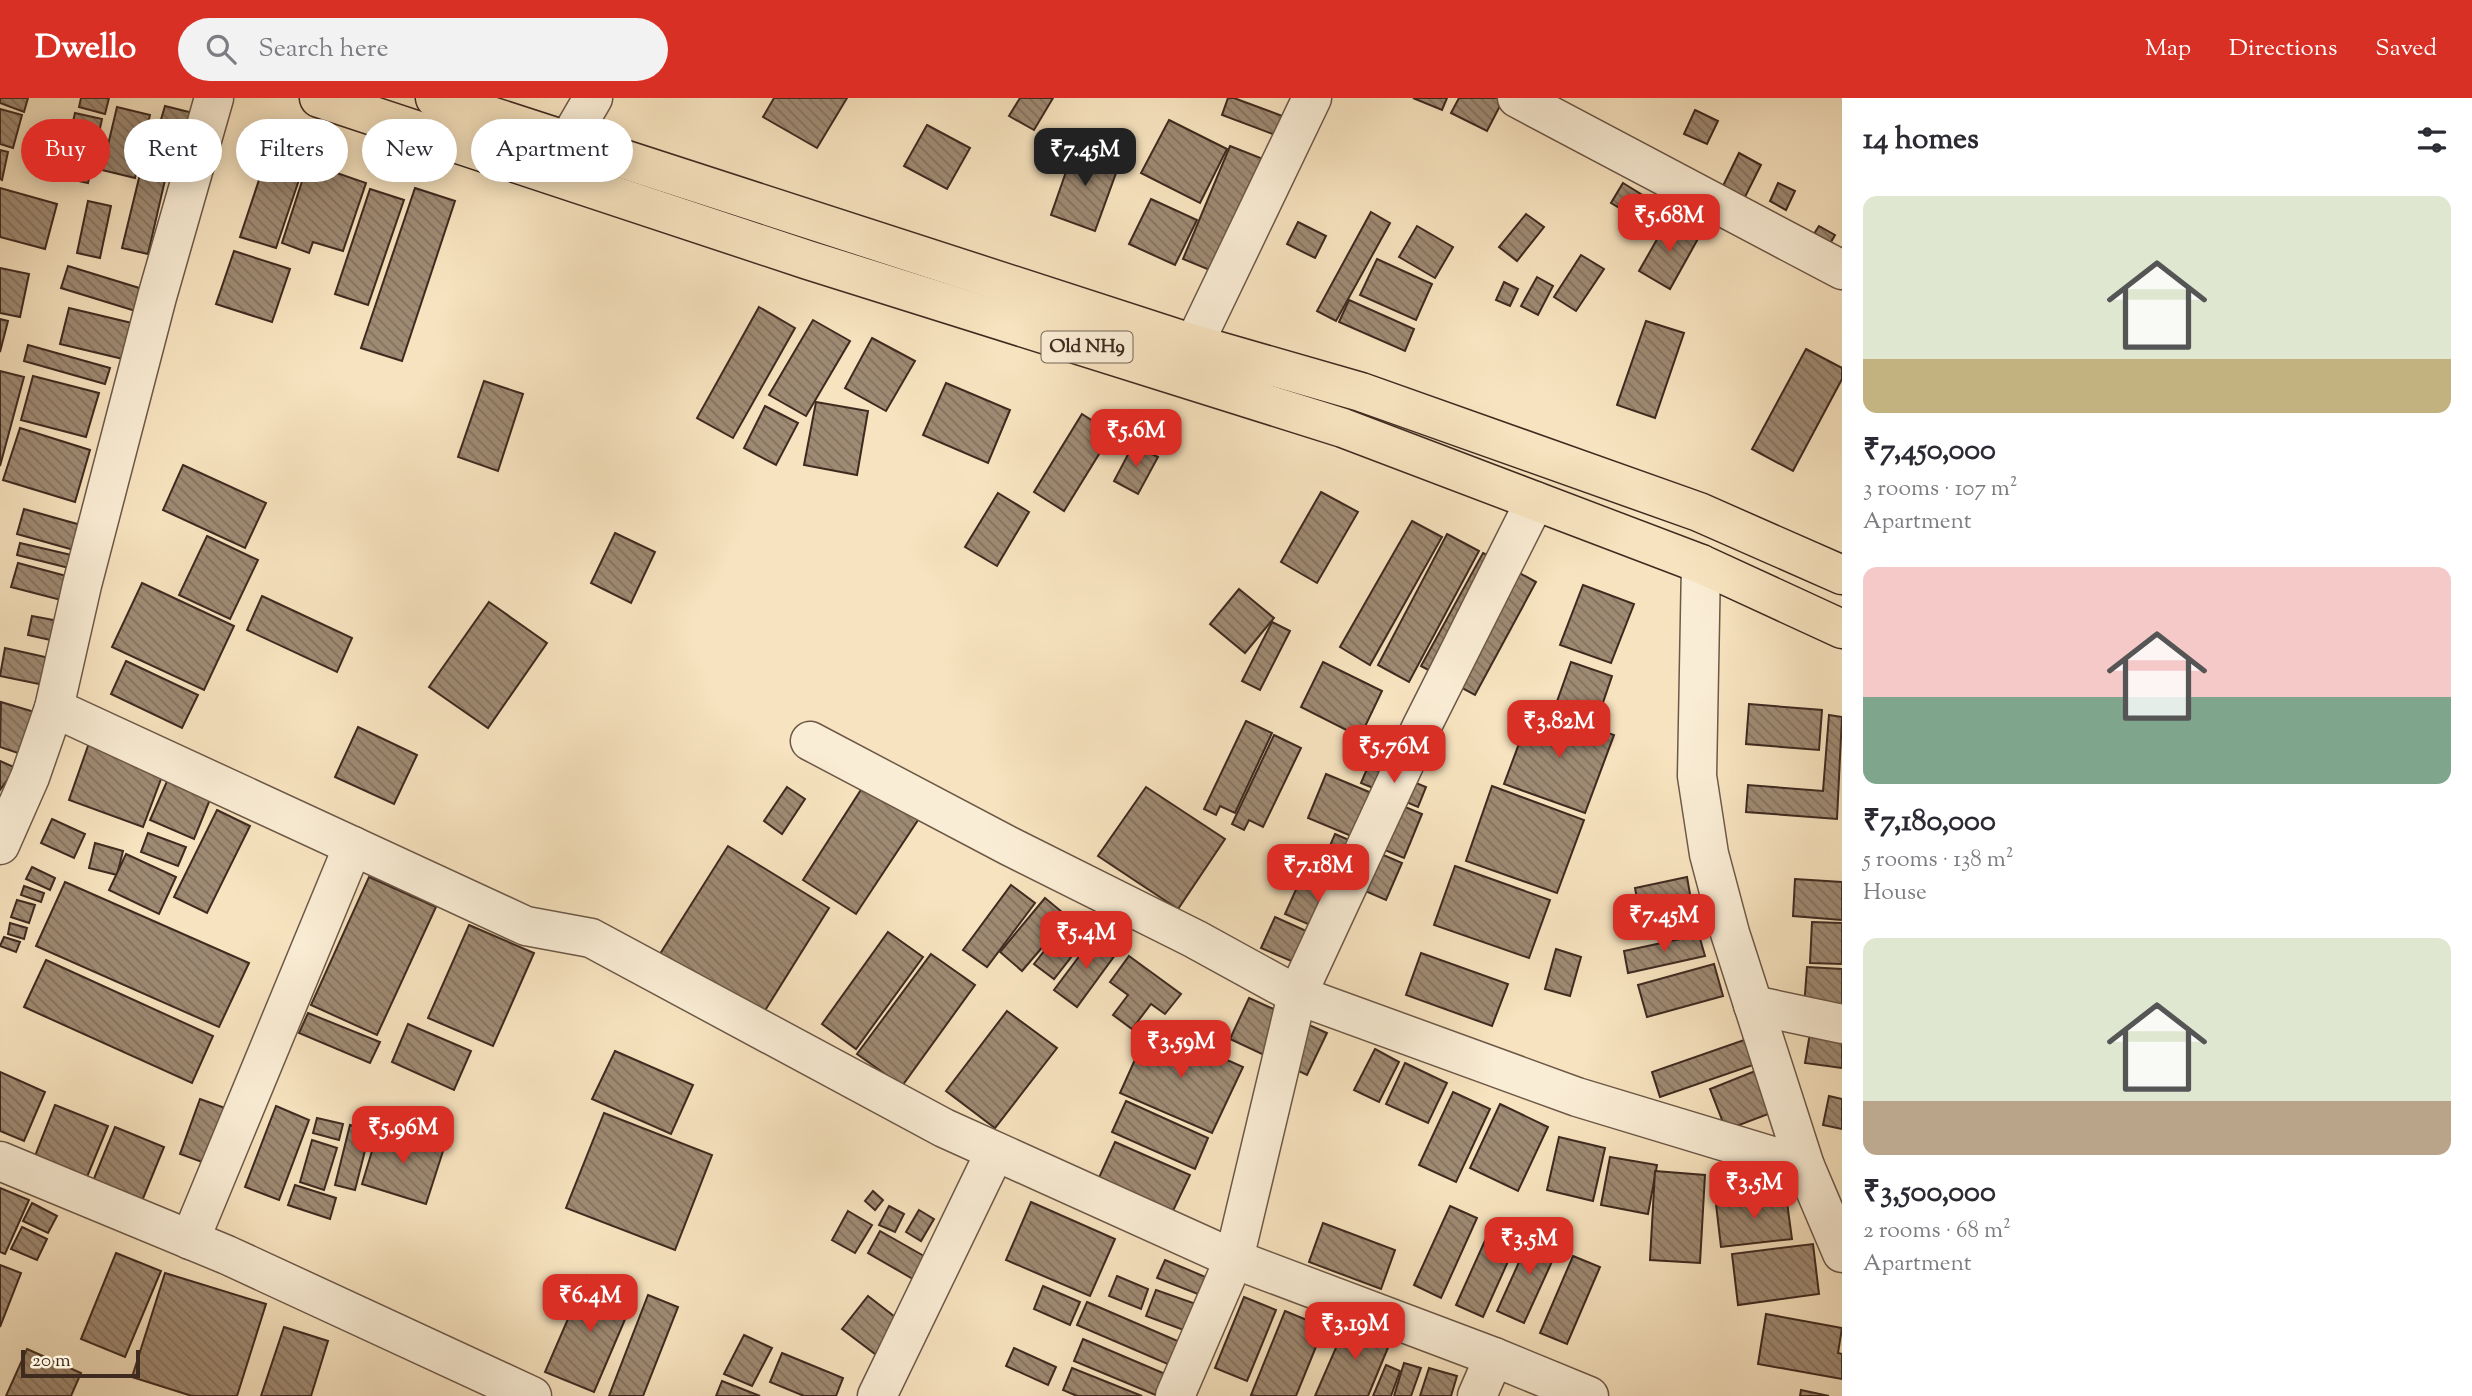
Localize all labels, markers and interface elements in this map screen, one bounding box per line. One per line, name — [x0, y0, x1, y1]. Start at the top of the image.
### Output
search box — [178, 18, 668, 81]
text: Dwello — [35, 25, 136, 73]
icon: search — [202, 30, 240, 68]
text: Search here — [258, 31, 389, 68]
text: Map — [2145, 32, 2191, 66]
text: Directions — [2229, 32, 2337, 66]
text: Saved — [2375, 32, 2437, 66]
chip: Buy — [21, 119, 110, 182]
chip: Rent — [124, 119, 222, 182]
chip: Filters — [236, 119, 348, 182]
chip: New — [362, 119, 457, 182]
chip: Apartment — [471, 119, 633, 182]
text: 14 homes — [1863, 119, 1979, 162]
icon: filters — [2413, 121, 2451, 159]
pin: ₹7.45M — [1028, 129, 1142, 188]
text: ₹7.45M — [1050, 134, 1120, 167]
pin: ₹5.68M — [1612, 194, 1726, 254]
text: ₹5.68M — [1634, 200, 1704, 233]
icon: home — [2094, 242, 2220, 368]
road number: Old NH9 — [1042, 331, 1132, 362]
pin: ₹5.6M — [1087, 410, 1185, 469]
text: ₹5.6M — [1107, 415, 1165, 448]
text: ₹7,450,000 — [1863, 430, 1996, 473]
text: 3 rooms · 107 m² — [1863, 473, 2018, 506]
text: Apartment — [1863, 506, 1972, 539]
icon: home — [2094, 613, 2220, 739]
pin: ₹3.82M — [1502, 700, 1616, 760]
text: ₹3.82M — [1523, 706, 1595, 739]
pin: ₹5.76M — [1337, 726, 1451, 785]
text: ₹5.76M — [1359, 731, 1429, 764]
text: ₹7,180,000 — [1863, 801, 1996, 844]
pin: ₹7.18M — [1261, 844, 1375, 904]
text: 5 rooms · 138 m² — [1863, 844, 2014, 877]
text: ₹7.18M — [1283, 850, 1353, 883]
text: House — [1863, 877, 1927, 910]
pin: ₹7.45M — [1607, 894, 1721, 954]
text: ₹7.45M — [1629, 900, 1699, 933]
pin: ₹5.4M — [1037, 912, 1135, 971]
text: ₹5.4M — [1056, 917, 1116, 950]
icon: home — [2094, 984, 2220, 1110]
pin: ₹3.59M — [1124, 1020, 1238, 1080]
text: ₹3.59M — [1147, 1026, 1215, 1059]
pin: ₹5.96M — [346, 1107, 460, 1166]
text: ₹5.96M — [368, 1112, 438, 1145]
pin: ₹3.5M — [1705, 1162, 1803, 1221]
text: ₹3.5M — [1725, 1167, 1783, 1200]
text: ₹3,500,000 — [1863, 1172, 1996, 1215]
text: 2 rooms · 68 m² — [1863, 1215, 2011, 1248]
pin: ₹3.5M — [1480, 1218, 1578, 1277]
text: ₹3.5M — [1500, 1223, 1558, 1256]
text: Apartment — [1863, 1248, 1972, 1281]
pin: ₹6.4M — [541, 1274, 639, 1334]
text: ₹6.4M — [559, 1280, 621, 1313]
pin: ₹3.19M — [1298, 1302, 1412, 1362]
text: ₹3.19M — [1321, 1308, 1389, 1341]
scale bar — [21, 1347, 140, 1379]
text: 20 m — [32, 1348, 71, 1375]

